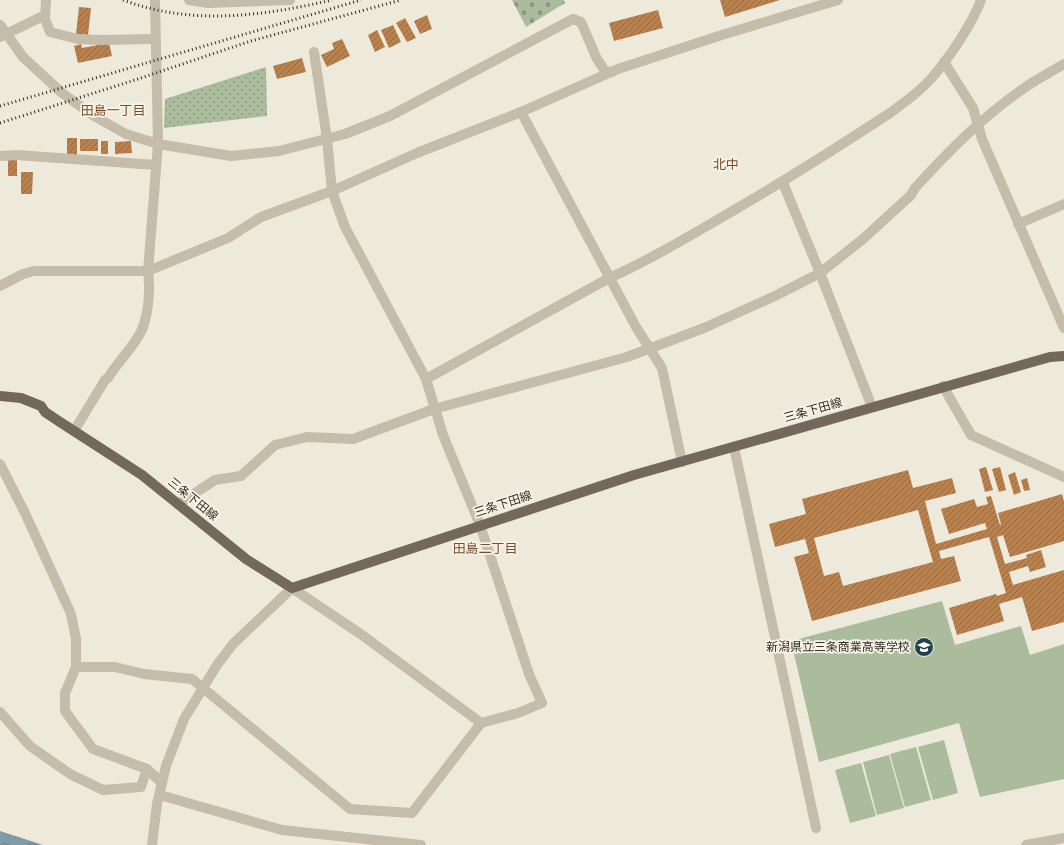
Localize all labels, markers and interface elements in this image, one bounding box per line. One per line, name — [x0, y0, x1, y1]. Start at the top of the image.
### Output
district label: 田島一丁目 — [80, 103, 146, 118]
district label: 北中 — [713, 157, 739, 172]
street label: 三条下田線 — [782, 395, 844, 425]
street label: 三条下田線 — [165, 475, 221, 523]
street label: 三条下田線 — [472, 488, 534, 520]
district label: 田島二丁目 — [452, 541, 518, 556]
school or university icon: 新潟県立三条商業高等学校 — [913, 636, 935, 658]
place label: 新潟県立三条商業高等学校 — [766, 640, 910, 654]

